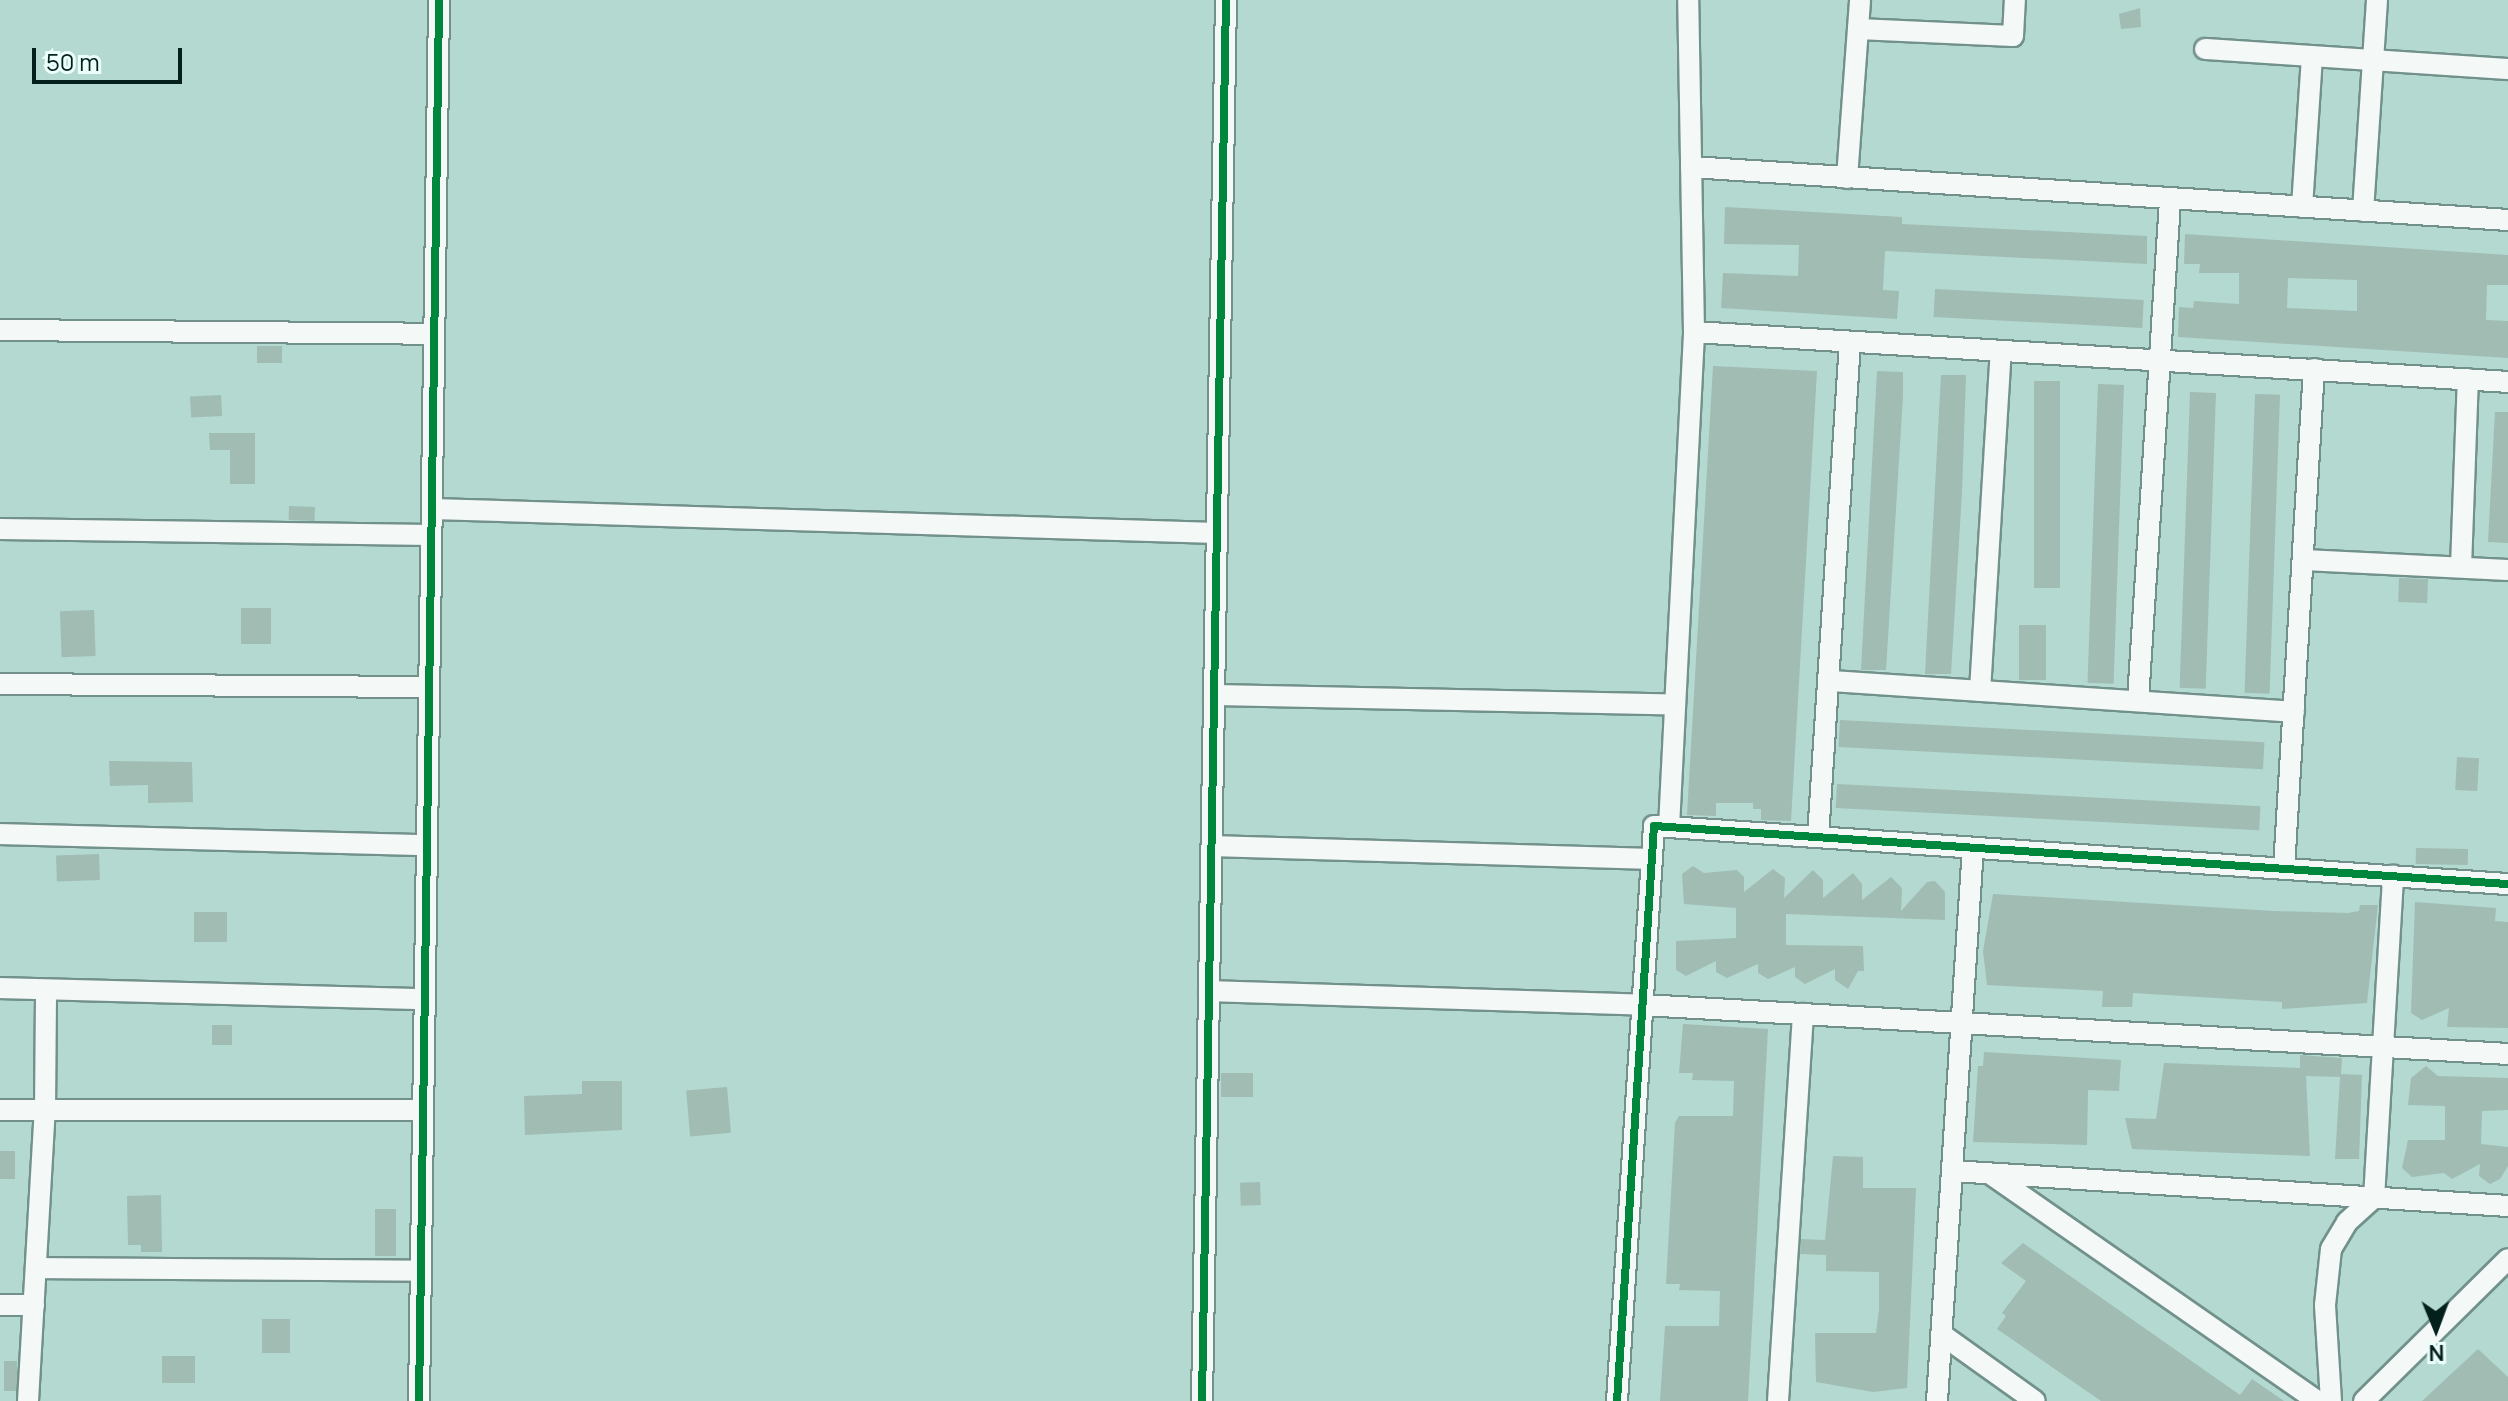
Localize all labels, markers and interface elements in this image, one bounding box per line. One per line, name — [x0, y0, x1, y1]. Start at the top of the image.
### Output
scale bar — [36, 32, 186, 82]
text: 50 m — [46, 45, 100, 78]
north arrow — [2396, 1289, 2476, 1369]
text: N — [2428, 1338, 2445, 1368]

